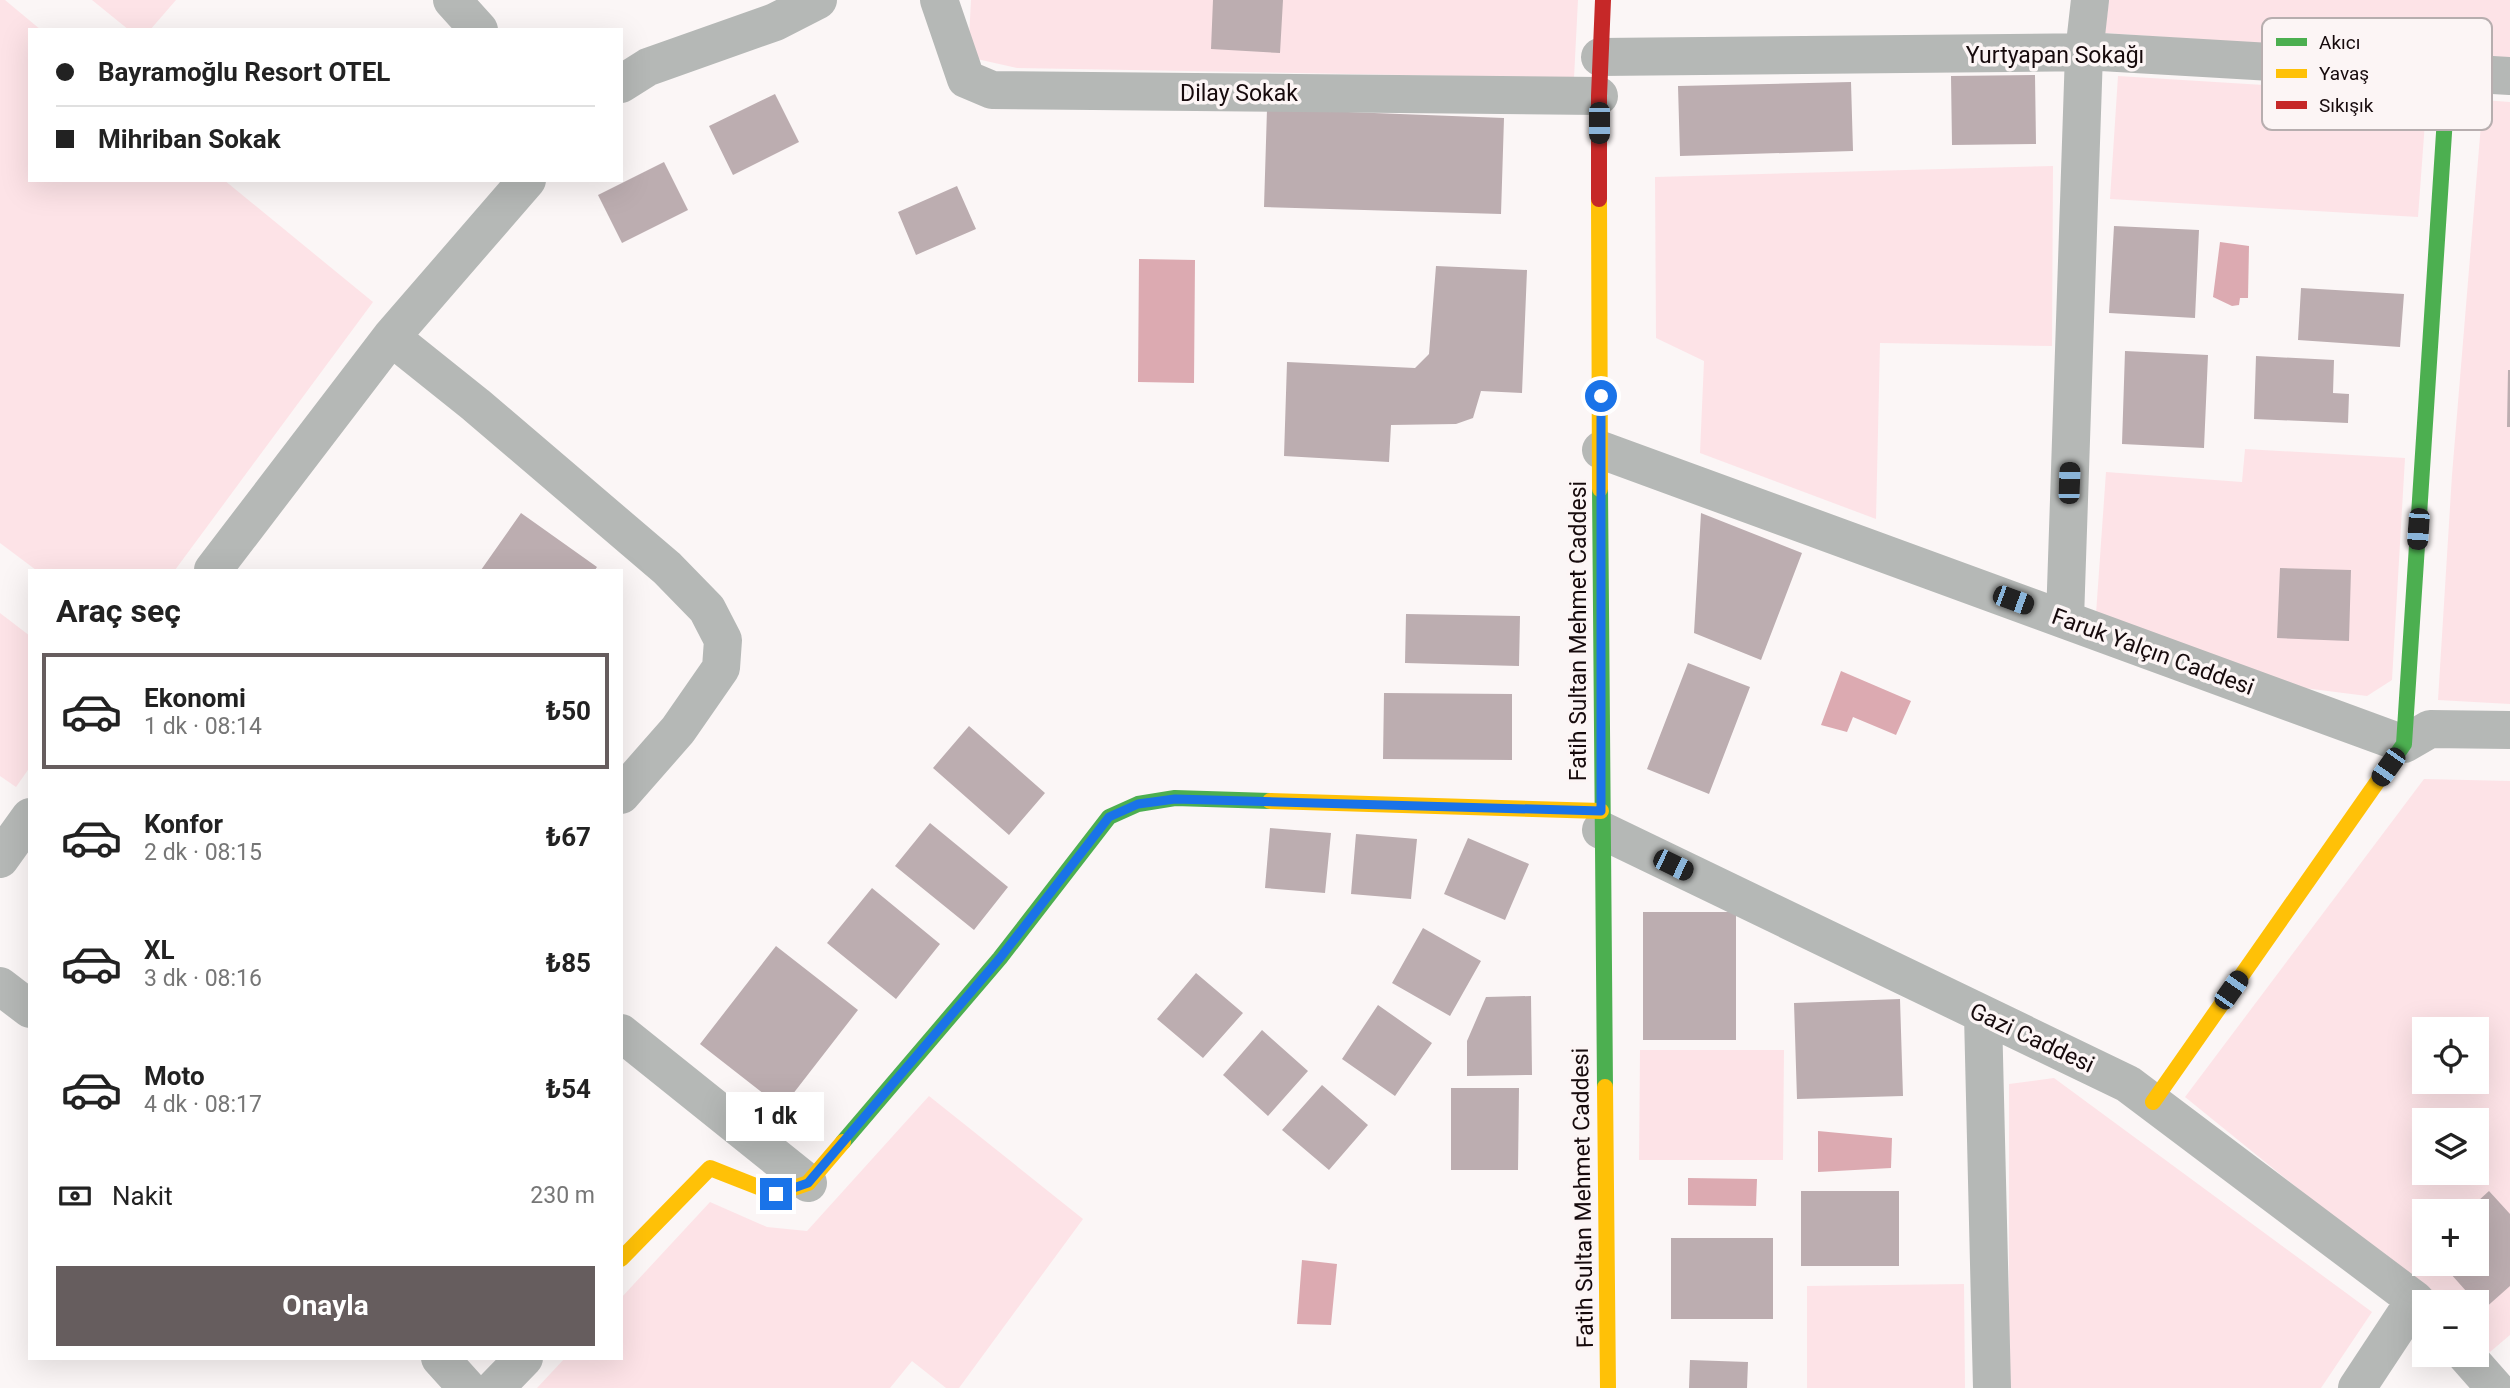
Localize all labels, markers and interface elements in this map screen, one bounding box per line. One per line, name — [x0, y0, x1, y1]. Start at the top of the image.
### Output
legend — [2262, 18, 2492, 130]
text: Akıcı — [2319, 31, 2360, 54]
street label: Yurtyapan Sokağı — [1966, 42, 2144, 69]
text: Bayramoğlu Resort OTEL — [98, 57, 390, 87]
text: Yavaş — [2319, 62, 2369, 85]
street label: Dilay Sokak — [1180, 80, 1298, 107]
text: Sıkışık — [2319, 94, 2374, 117]
car — [1589, 102, 1610, 144]
text: Mihriban Sokak — [98, 124, 281, 154]
route start — [1585, 380, 1617, 412]
car — [2058, 462, 2081, 504]
street label: Fatih Sultan Mehmet Caddesi — [1565, 481, 1592, 781]
car — [2407, 507, 2430, 551]
car — [1990, 583, 2037, 617]
text: Araç seç — [56, 592, 181, 630]
street label: Faruk Yalçın Caddesi — [2048, 603, 2258, 701]
icon: car — [60, 680, 123, 743]
text: Ekonomi — [144, 683, 246, 713]
text: ₺50 — [546, 696, 591, 726]
text: 1 dk · 08:14 — [144, 713, 262, 740]
car — [2368, 744, 2409, 790]
icon: car — [60, 806, 123, 869]
text: Konfor — [144, 809, 223, 839]
text: ₺67 — [546, 822, 591, 852]
text: 2 dk · 08:15 — [144, 839, 262, 866]
car — [1650, 846, 1697, 884]
icon: car — [60, 932, 123, 995]
text: XL — [144, 935, 175, 965]
text: ₺85 — [546, 948, 591, 978]
text: 3 dk · 08:16 — [144, 965, 262, 992]
car — [2211, 967, 2252, 1013]
street label: Gazi Caddesi — [1966, 997, 2098, 1079]
map controls — [2412, 1017, 2489, 1367]
button: locate — [2412, 1017, 2489, 1094]
street label: Fatih Sultan Mehmet Caddesi — [1567, 1048, 1599, 1348]
icon: car — [60, 1058, 123, 1121]
text: Moto — [144, 1061, 205, 1091]
text: ₺54 — [546, 1074, 591, 1104]
text: 4 dk · 08:17 — [144, 1091, 262, 1118]
callout: 1 dk — [727, 1092, 825, 1142]
text: 1 dk — [753, 1103, 797, 1130]
button: layers — [2412, 1108, 2489, 1185]
icon: cash — [56, 1177, 94, 1215]
route end — [760, 1178, 792, 1210]
text: Nakit — [112, 1181, 173, 1211]
text: 230 m — [530, 1182, 595, 1209]
button: + — [2412, 1199, 2489, 1276]
button: Onayla — [56, 1266, 595, 1346]
button: − — [2412, 1290, 2489, 1367]

